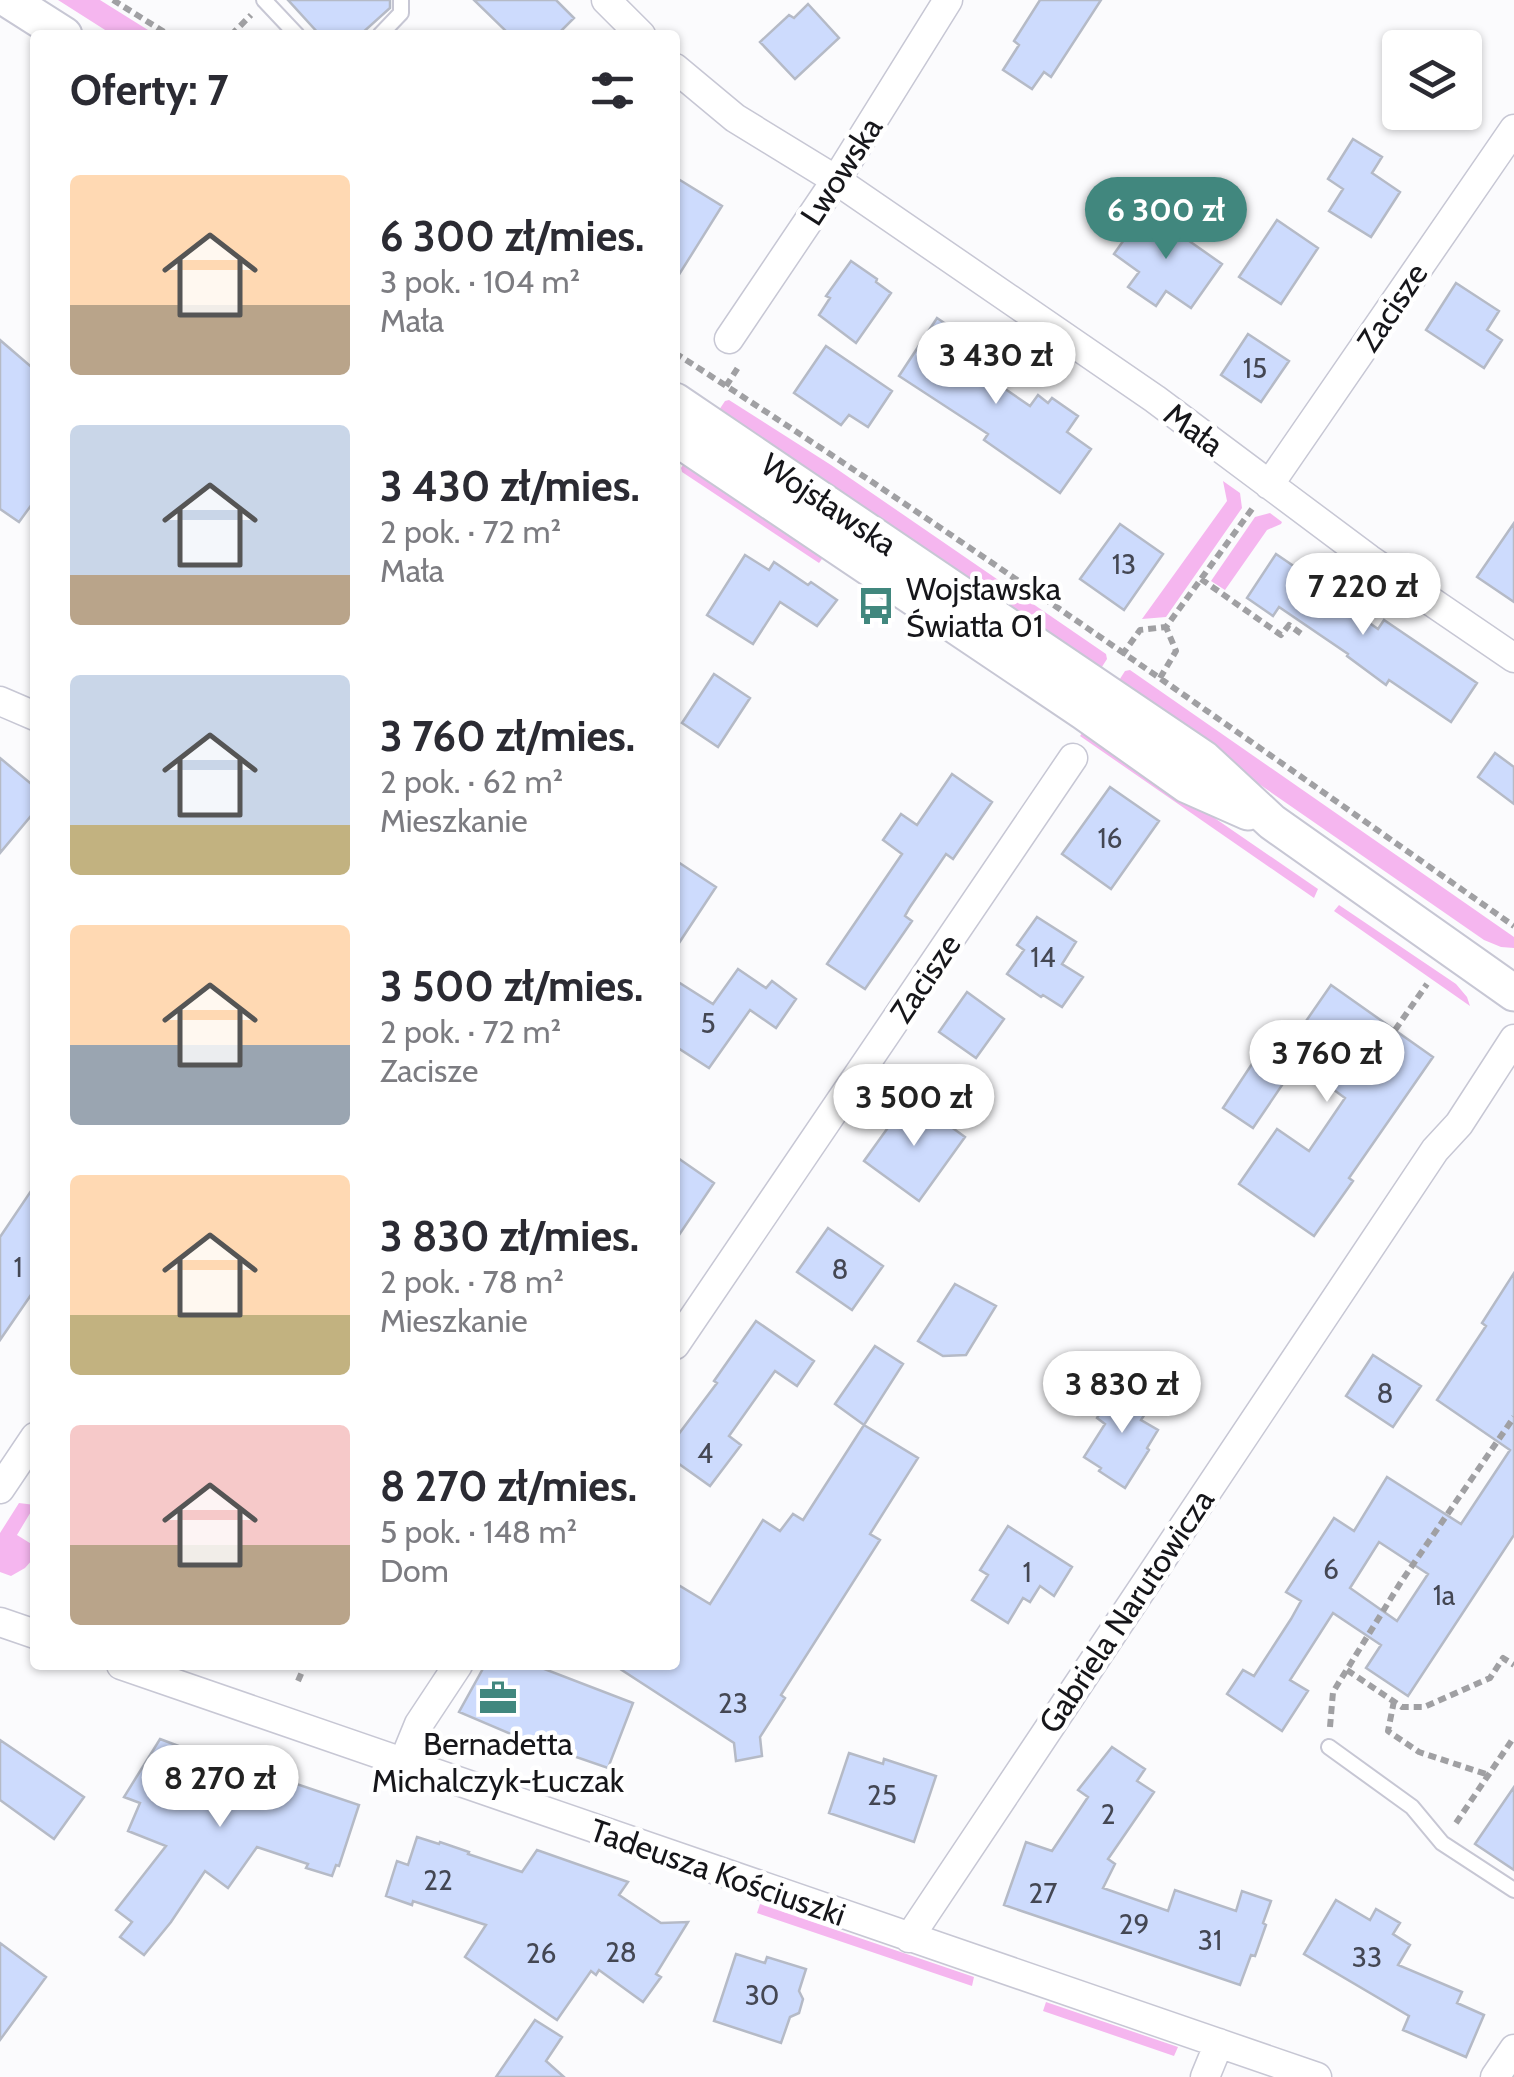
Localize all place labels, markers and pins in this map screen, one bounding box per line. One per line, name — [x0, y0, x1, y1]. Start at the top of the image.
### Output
pin: 6 300 zł — [1063, 177, 1269, 262]
pin: 3 430 zł — [893, 322, 1099, 407]
pin: 7 220 zł — [1260, 553, 1466, 638]
place label: Wojsławska Światła 01 — [906, 569, 1062, 645]
bus stop icon: Wojsławska Światła 01 — [855, 585, 897, 627]
pin: 3 760 zł — [1224, 1020, 1430, 1105]
pin: 3 500 zł — [811, 1064, 1017, 1149]
pin: 3 830 zł — [1019, 1351, 1225, 1436]
office icon: Bernadetta Michalczyk-Łuczak — [477, 1677, 519, 1719]
place label: Bernadetta Michalczyk-Łuczak — [372, 1724, 625, 1800]
pin: 8 270 zł — [117, 1745, 323, 1830]

